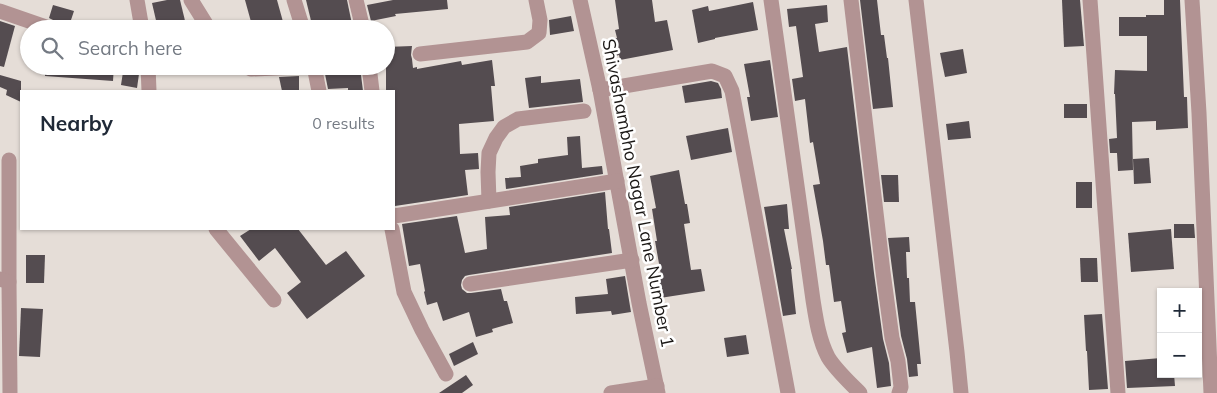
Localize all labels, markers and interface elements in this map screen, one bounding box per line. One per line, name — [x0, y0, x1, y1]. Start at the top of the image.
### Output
search box — [20, 20, 395, 75]
icon: search — [38, 34, 66, 62]
text: Search here — [78, 36, 182, 60]
street label: Shivashambho Nagar Lane Number 1 — [597, 37, 680, 349]
text: Nearby — [40, 110, 113, 136]
text: 0 results — [312, 113, 375, 133]
map controls — [1157, 288, 1202, 378]
button: + — [1157, 288, 1202, 333]
button: − — [1157, 333, 1202, 378]

